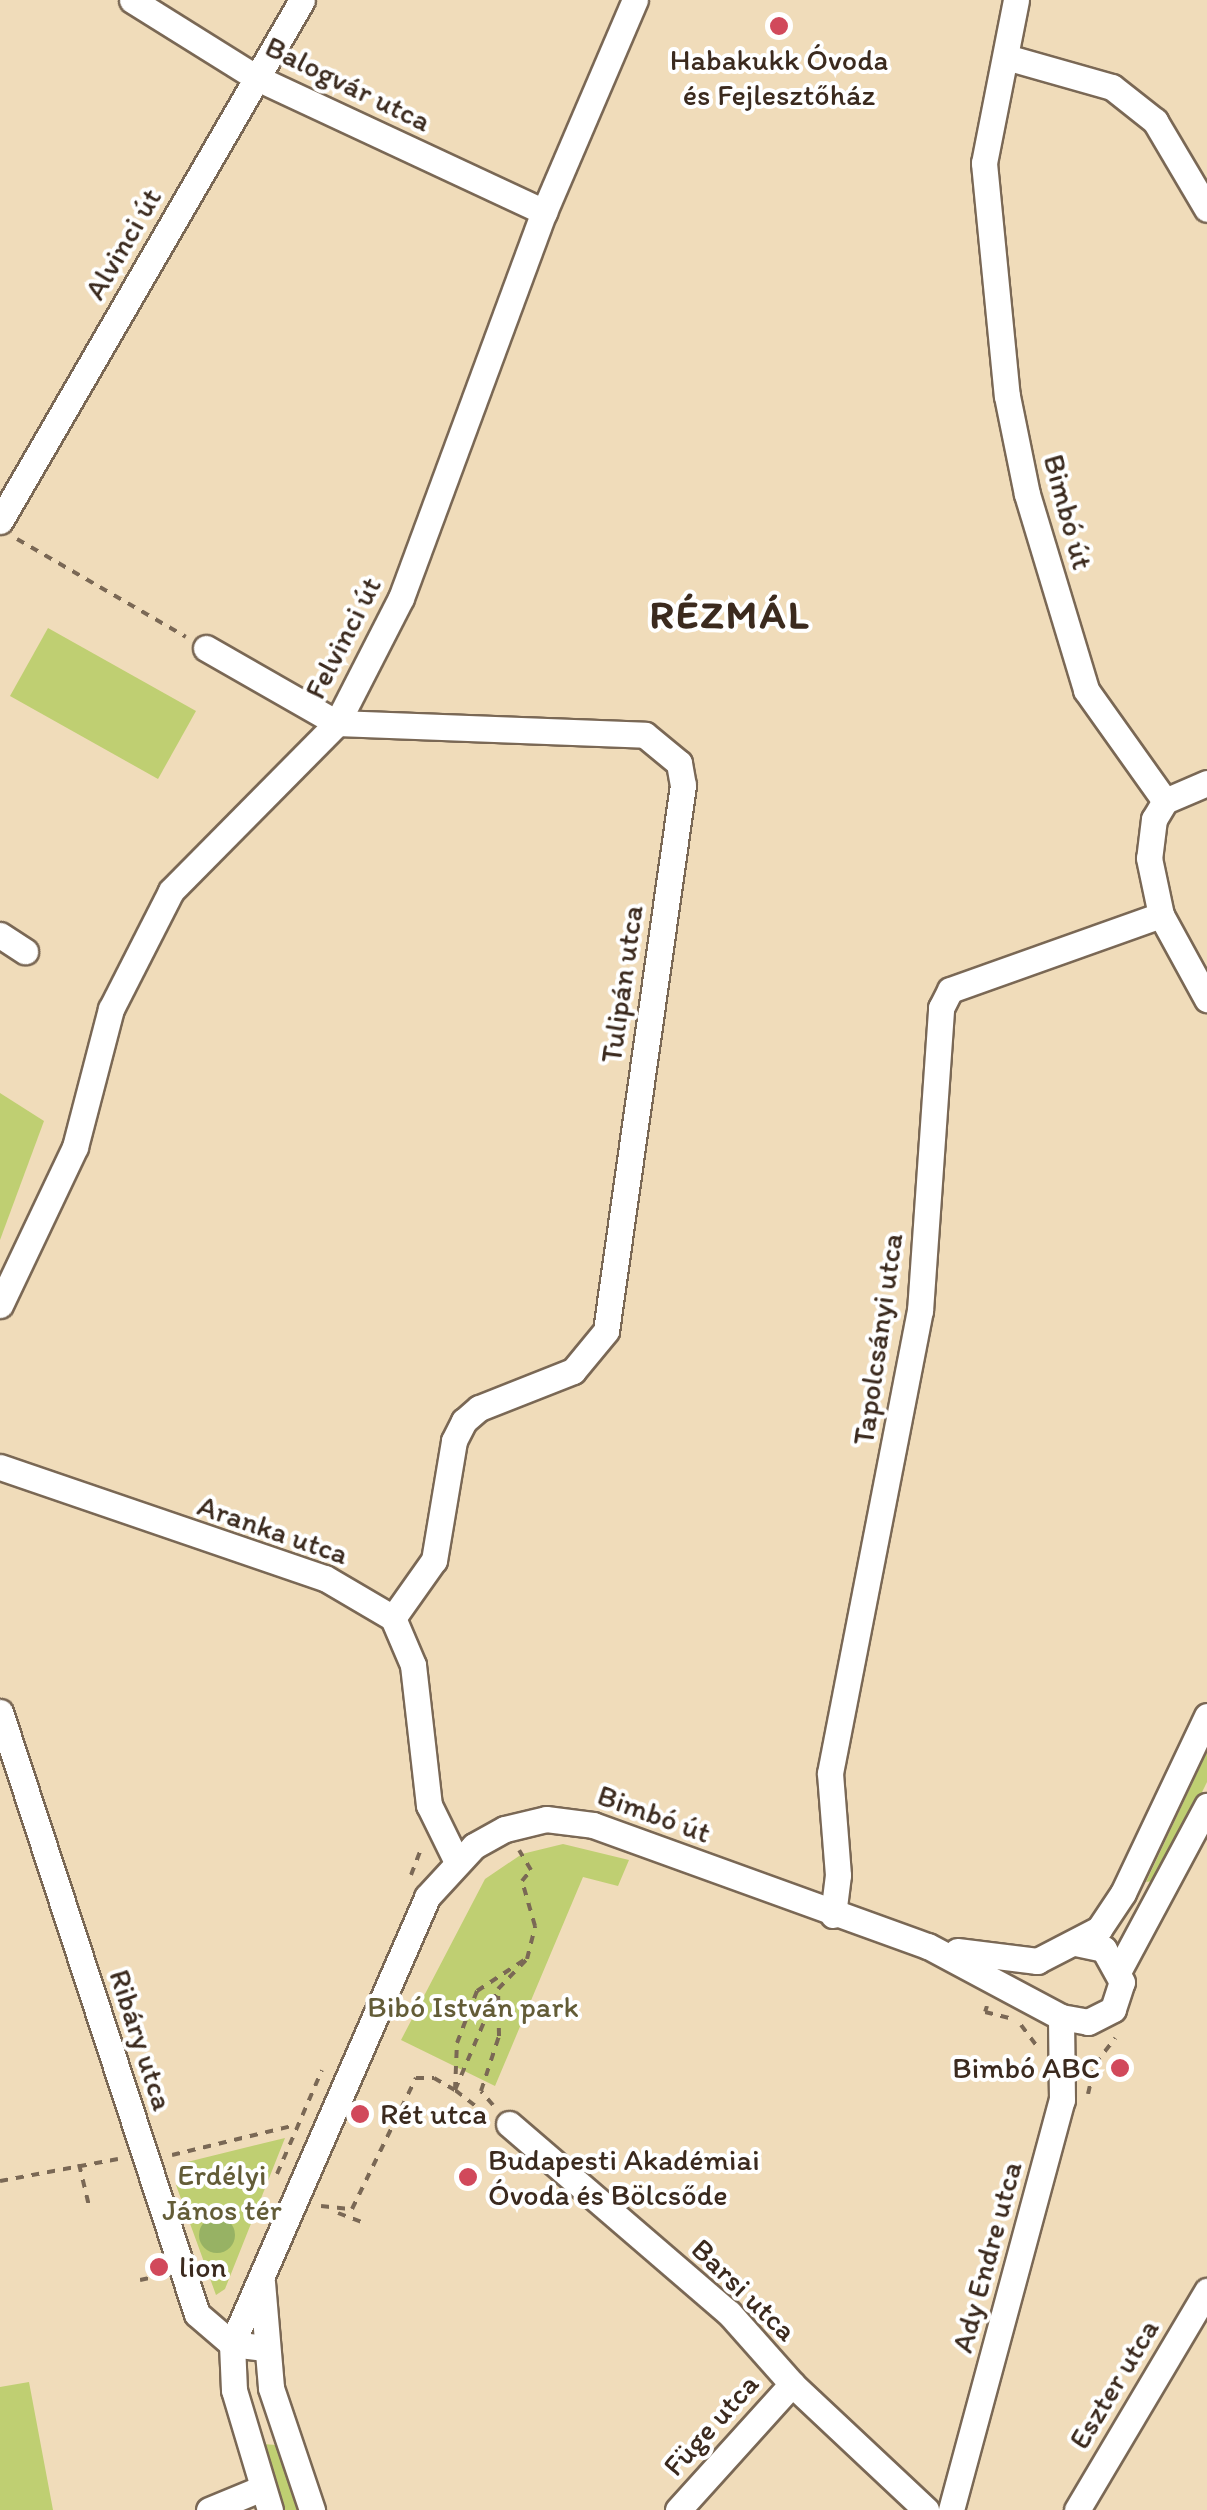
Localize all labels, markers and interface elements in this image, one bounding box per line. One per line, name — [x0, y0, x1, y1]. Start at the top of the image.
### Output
marker: Habakukk Óvoda és Fejlesztőház — [768, 15, 790, 37]
street label: Balogvár utca — [260, 29, 436, 139]
place label: Habakukk Óvoda és Fejlesztőház — [670, 42, 888, 112]
street label: Alvinci út — [77, 182, 169, 306]
street label: Bimbó út — [1035, 450, 1101, 574]
street label: Felvinci út — [297, 571, 389, 705]
district label: RÉZMÁL — [650, 590, 810, 638]
street label: Tulipán utca — [593, 903, 651, 1065]
street label: Tapolcsányi utca — [845, 1231, 911, 1447]
street label: Aranka utca — [193, 1488, 353, 1572]
street label: Bimbó út — [592, 1777, 716, 1851]
street label: Ribáry utca — [101, 1965, 181, 2115]
park label: Bibó István park — [367, 1989, 579, 2025]
place label: Bimbó ABC — [952, 2050, 1100, 2086]
marker: Bimbó ABC — [1109, 2057, 1131, 2079]
place label: Rét utca — [380, 2096, 487, 2132]
marker: Rét utca — [349, 2103, 371, 2125]
place label: Budapesti Akadémiai Óvoda és Bölcsőde — [488, 2142, 761, 2212]
park label: Erdélyi János tér — [163, 2157, 281, 2228]
street label: Ady Endre utca — [944, 2158, 1030, 2356]
marker: Budapesti Akadémiai Óvoda és Bölcsőde — [457, 2166, 479, 2188]
street label: Barsi utca — [684, 2232, 804, 2348]
place label: lion — [179, 2249, 226, 2285]
marker: lion — [148, 2256, 170, 2278]
street label: Eszter utca — [1061, 2313, 1167, 2455]
street label: Füge utca — [656, 2367, 766, 2483]

